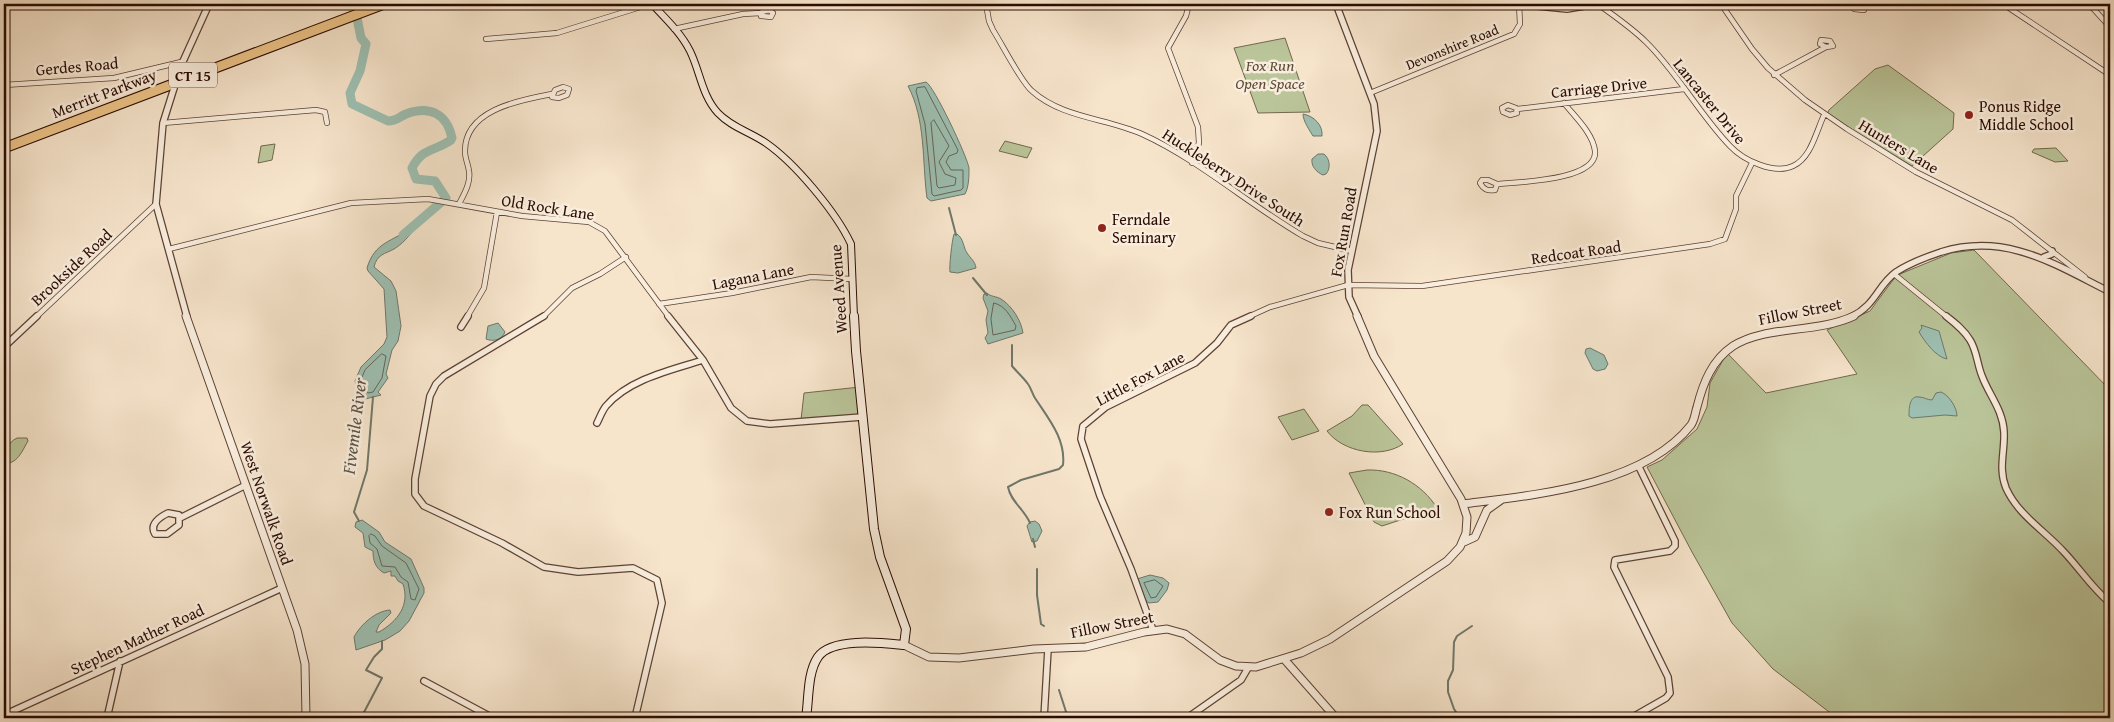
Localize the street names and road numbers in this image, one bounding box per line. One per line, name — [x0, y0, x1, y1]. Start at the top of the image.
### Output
street label: Devonshire Road — [1403, 19, 1502, 75]
street label: Gerdes Road — [35, 50, 120, 82]
street label: Lancaster Drive — [1668, 53, 1752, 149]
street label: Merritt Parkway — [48, 62, 160, 124]
road number: CT 15 — [169, 62, 217, 88]
street label: Carriage Drive — [1550, 70, 1648, 104]
street label: Hunters Lane — [1854, 113, 1944, 179]
street label: Huckleberry Drive South — [1158, 122, 1310, 232]
street label: Fox Run Road — [1323, 185, 1363, 279]
street label: Old Rock Lane — [500, 188, 596, 226]
street label: Brookside Road — [25, 223, 117, 311]
street label: Redcoat Road — [1529, 234, 1623, 270]
street label: Weed Avenue — [823, 244, 853, 334]
street label: Lagana Lane — [710, 256, 796, 296]
street label: Fillow Street — [1756, 291, 1844, 331]
street label: Little Fox Lane — [1091, 344, 1189, 412]
street label: West Norwalk Road — [235, 438, 300, 569]
street label: Stephen Mather Road — [66, 597, 208, 681]
street label: Fillow Street — [1068, 604, 1156, 644]

